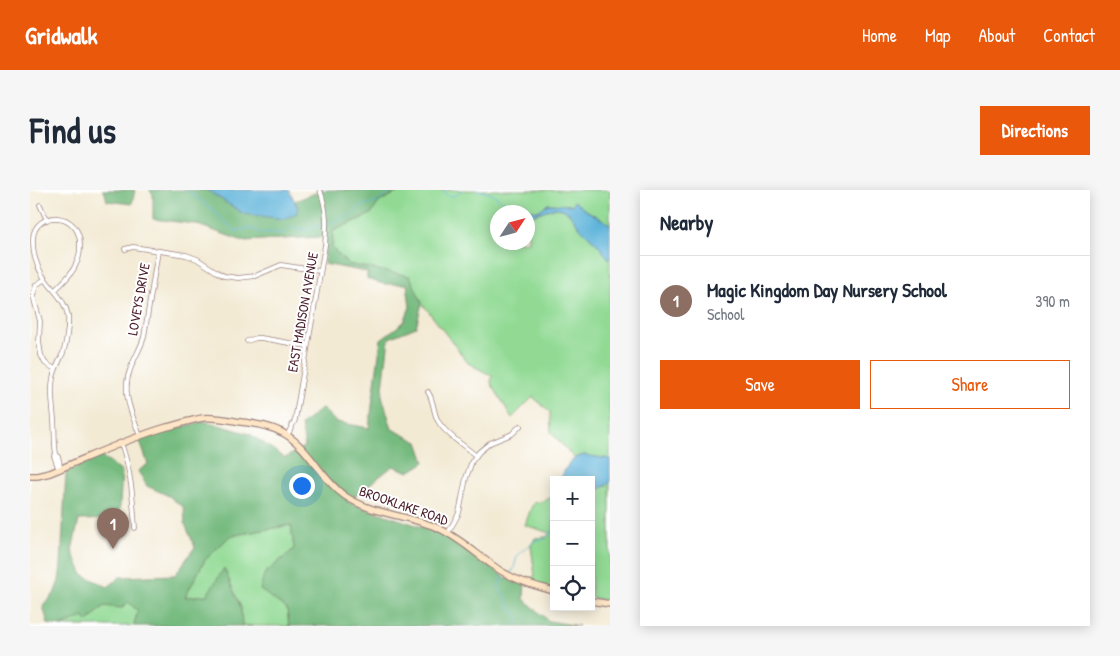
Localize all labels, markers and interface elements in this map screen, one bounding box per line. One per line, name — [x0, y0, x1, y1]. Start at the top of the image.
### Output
text: Gridwalk — [25, 19, 97, 51]
text: Home — [862, 23, 897, 48]
text: Map — [925, 23, 950, 48]
text: About — [978, 23, 1015, 48]
text: Contact — [1043, 23, 1095, 48]
button: Directions — [980, 106, 1090, 155]
text: Find us — [30, 107, 116, 154]
north arrow — [490, 205, 535, 250]
text: Nearby — [660, 208, 713, 237]
street label: EAST MADISON AVENUE — [282, 251, 322, 373]
street label: LOVEYS DRIVE — [122, 261, 154, 337]
text: Magic Kingdom Day Nursery School — [707, 277, 947, 303]
text: 1 — [673, 290, 679, 312]
text: 390 m — [1035, 290, 1070, 312]
text: School — [707, 303, 744, 325]
button: Save — [660, 360, 860, 409]
button: Share — [870, 360, 1070, 409]
your location — [289, 473, 315, 499]
map controls — [550, 476, 595, 611]
button: + — [550, 476, 595, 521]
street label: BROOKLAKE ROAD — [357, 481, 451, 529]
pin: 1 — [97, 508, 129, 549]
button: − — [550, 521, 595, 566]
button: locate — [550, 566, 595, 611]

